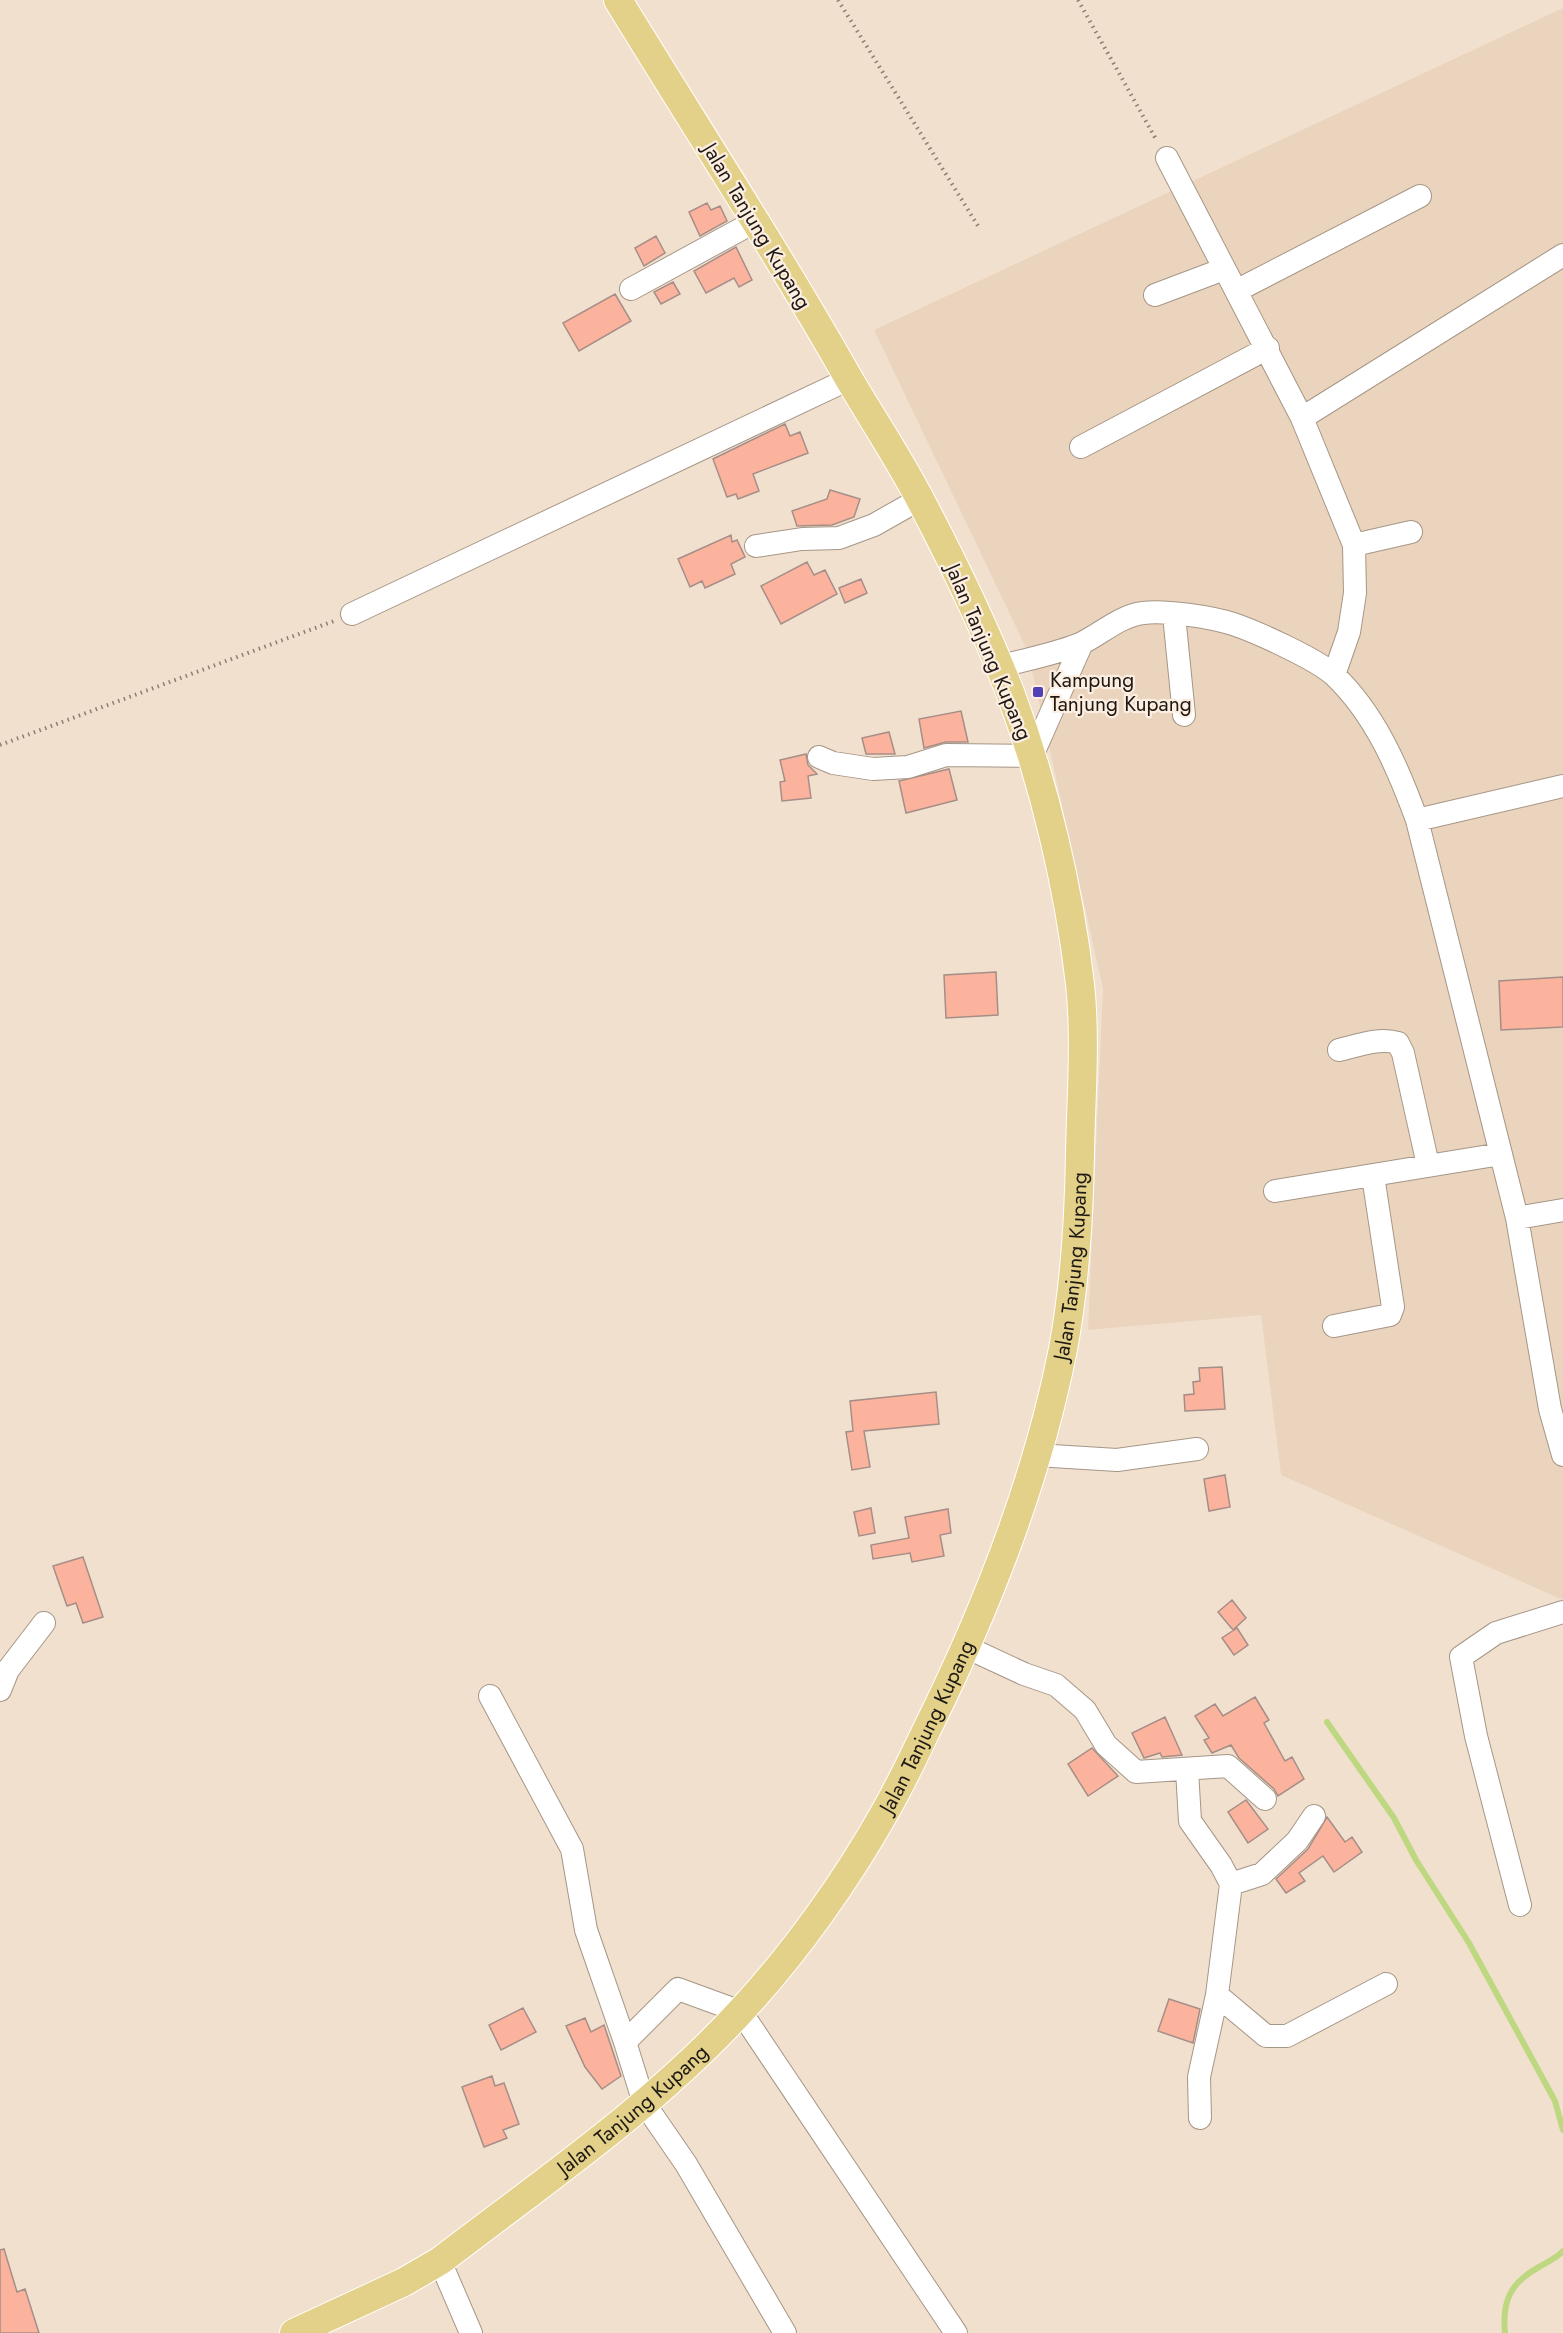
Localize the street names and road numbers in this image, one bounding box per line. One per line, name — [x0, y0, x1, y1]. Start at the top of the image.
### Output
street label: Jalan Tanjung Kupang — [694, 135, 819, 315]
street label: Jalan Tanjung Kupang — [937, 556, 1040, 745]
street label: Jalan Tanjung Kupang — [1045, 1172, 1095, 1366]
street label: Jalan Tanjung Kupang — [871, 1635, 982, 1822]
street label: Jalan Tanjung Kupang — [549, 2038, 715, 2184]

